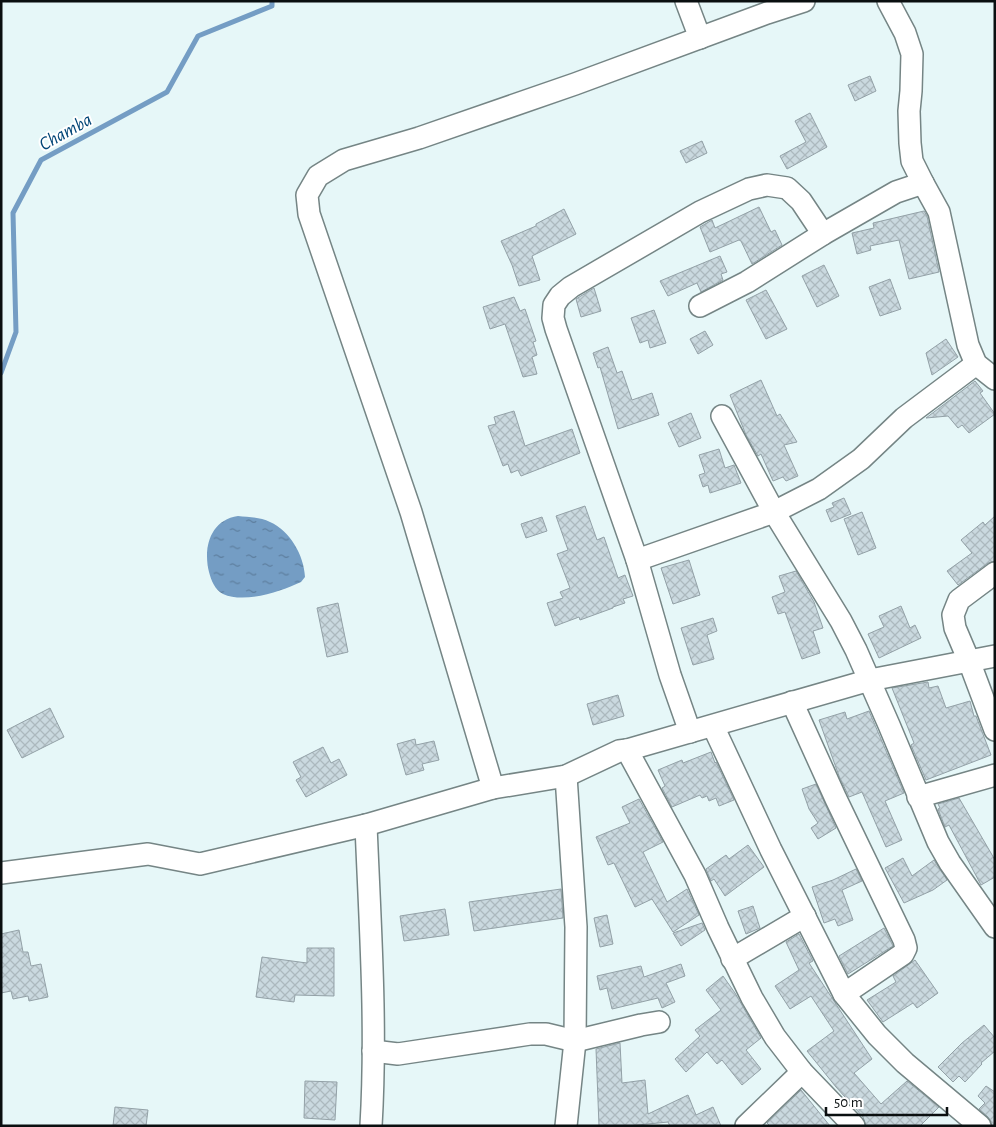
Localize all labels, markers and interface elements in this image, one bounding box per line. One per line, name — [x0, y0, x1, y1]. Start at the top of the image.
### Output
water label: Chamba — [36, 110, 95, 154]
scale bar — [826, 1084, 947, 1116]
text: 50 m — [834, 1095, 863, 1110]

